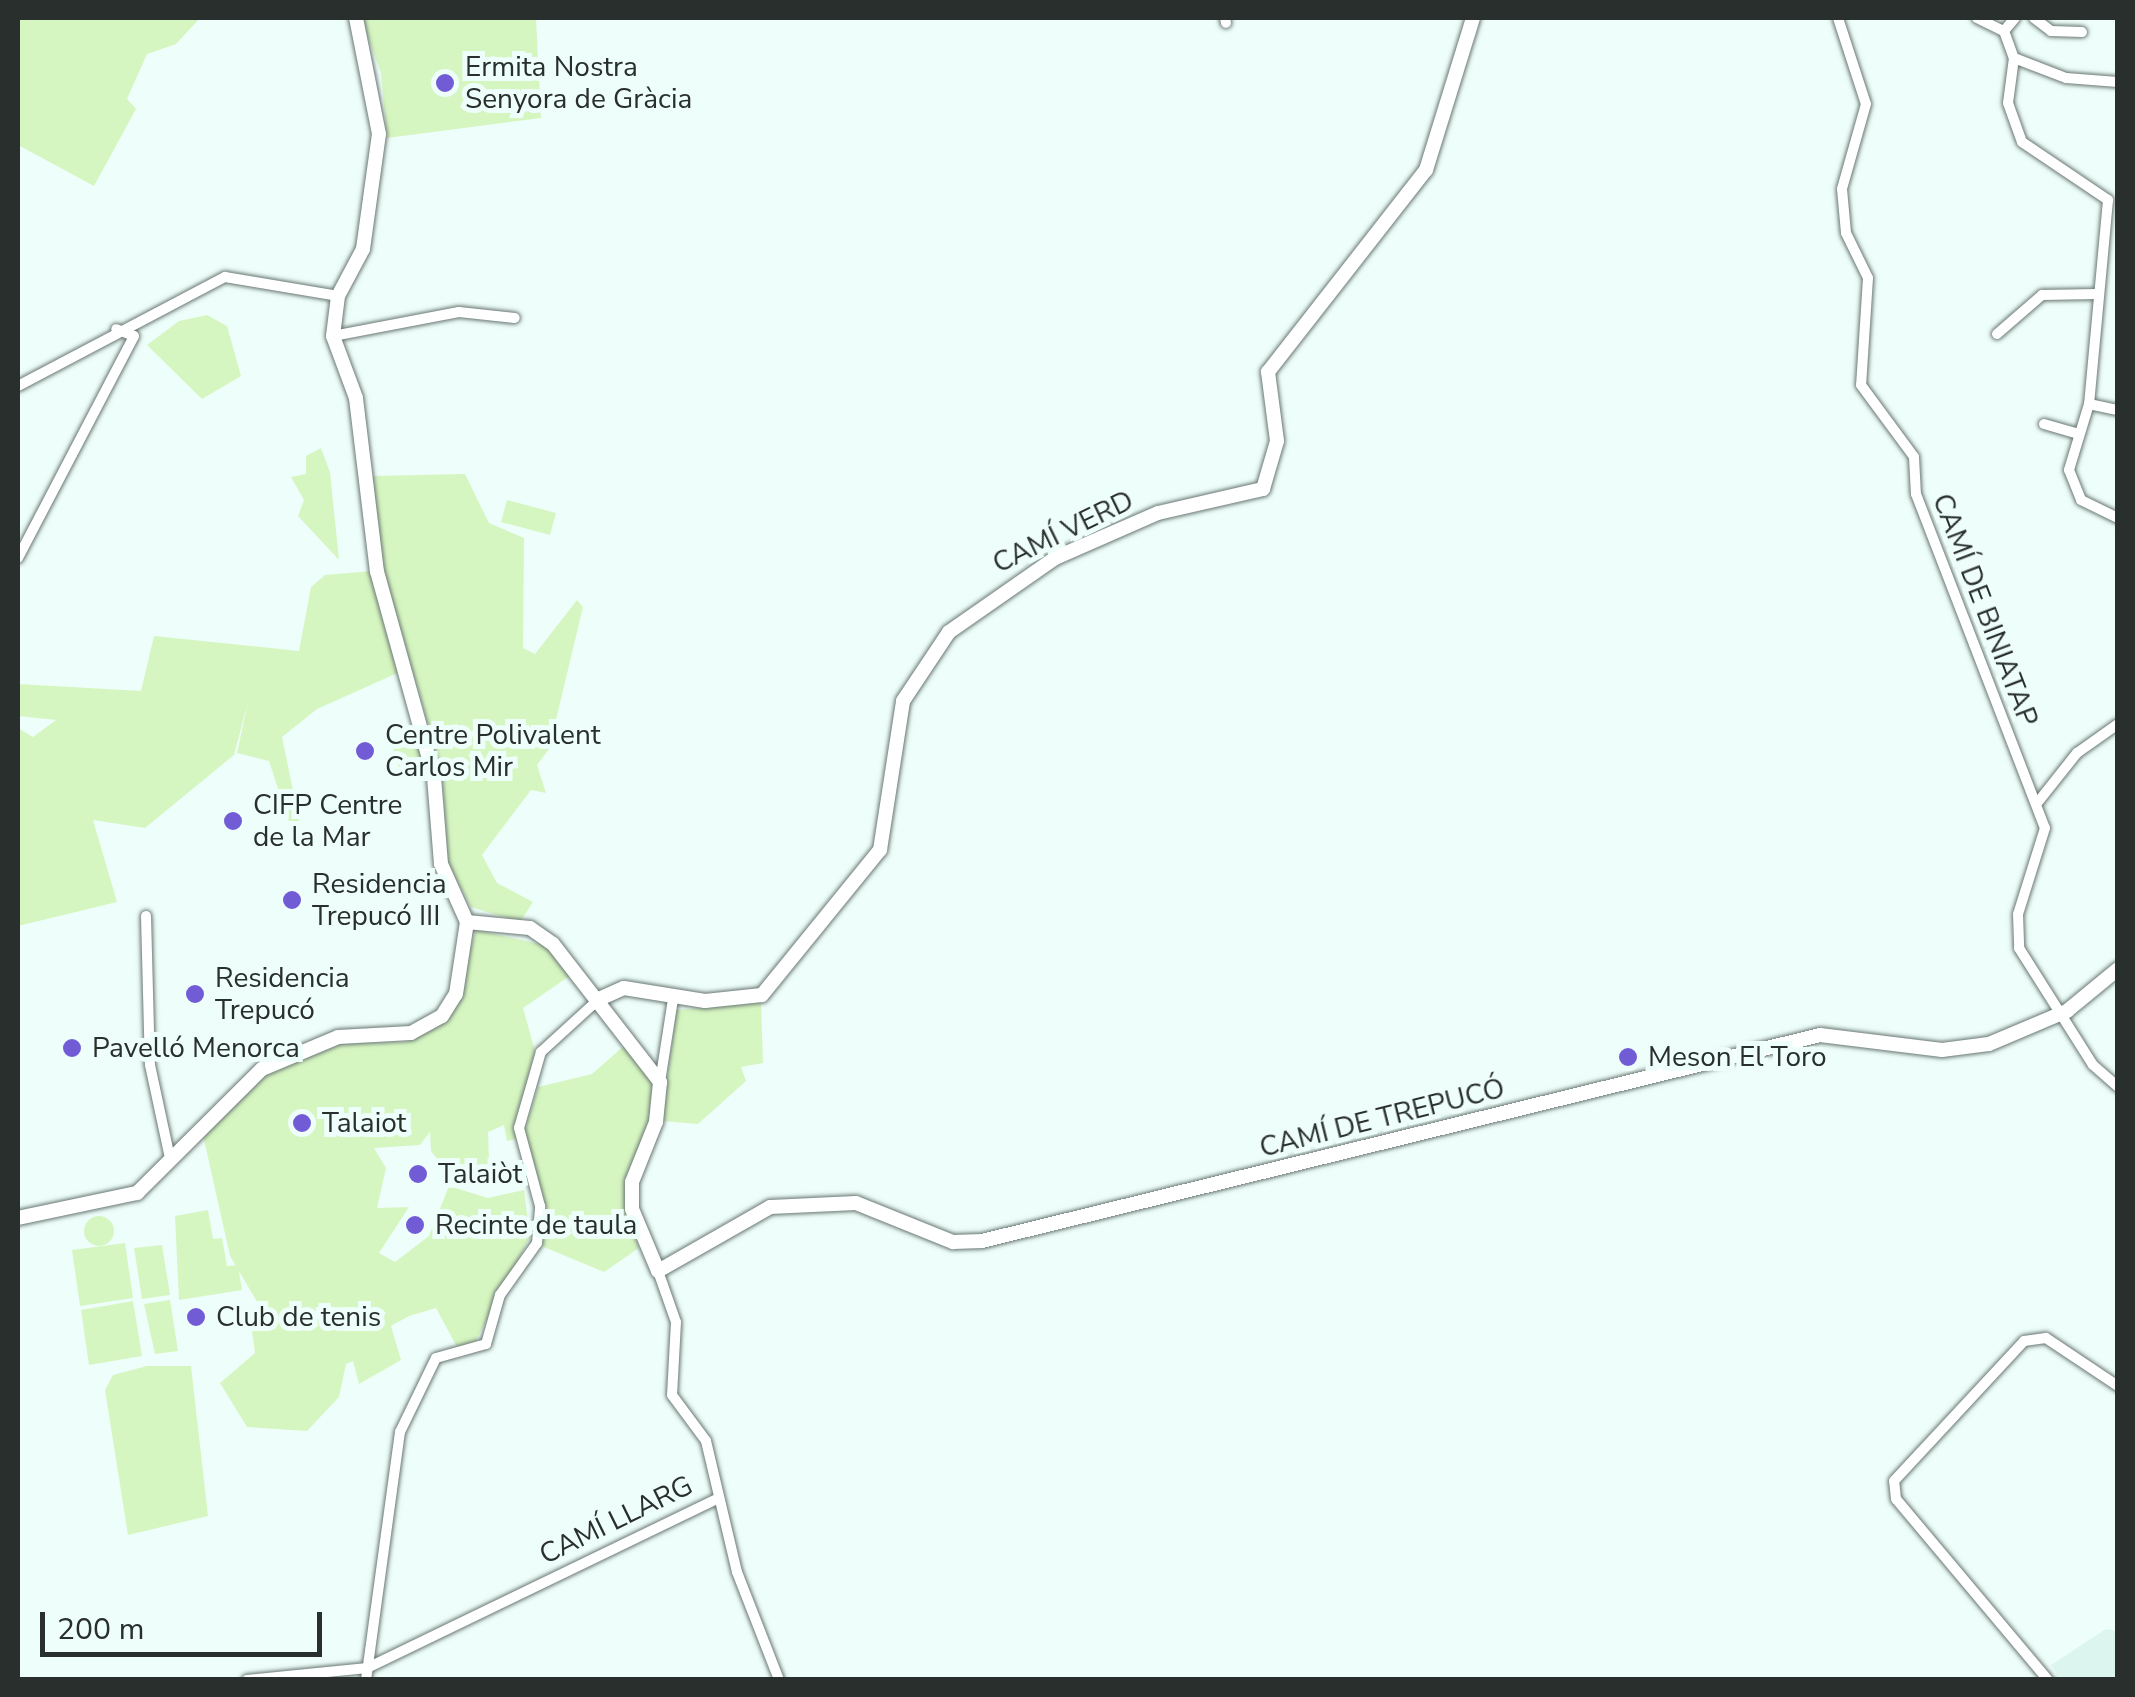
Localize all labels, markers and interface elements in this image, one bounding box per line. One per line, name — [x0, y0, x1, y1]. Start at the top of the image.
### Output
place label: Ermita Nostra Senyora de Gràcia — [465, 50, 692, 116]
marker: Ermita Nostra Senyora de Gràcia — [434, 72, 456, 94]
street label: CAMÍ VERD — [987, 484, 1139, 580]
street label: CAMÍ DE BINIATAP — [1925, 489, 2045, 731]
place label: Centre Polivalent Carlos Mir — [385, 718, 601, 784]
marker: Centre Polivalent Carlos Mir — [354, 740, 376, 762]
place label: CIFP Centre de la Mar — [253, 788, 402, 854]
marker: CIFP Centre de la Mar — [222, 810, 244, 832]
place label: Residencia Trepucó III — [312, 867, 447, 933]
marker: Residencia Trepucó III — [281, 889, 303, 911]
place label: Residencia Trepucó — [215, 961, 350, 1027]
marker: Residencia Trepucó — [184, 983, 206, 1005]
place label: Pavelló Menorca — [92, 1031, 300, 1065]
marker: Pavelló Menorca — [61, 1037, 83, 1059]
place label: Meson El Toro — [1648, 1040, 1826, 1074]
marker: Meson El Toro — [1617, 1046, 1639, 1068]
street label: CAMÍ DE TREPUCÓ — [1256, 1071, 1508, 1165]
place label: Talaiot — [322, 1106, 406, 1140]
marker: Talaiot — [291, 1112, 313, 1134]
place label: Talaiòt — [438, 1157, 522, 1191]
marker: Talaiòt — [407, 1163, 429, 1185]
place label: Recinte de taula — [435, 1208, 637, 1242]
marker: Recinte de taula — [404, 1214, 426, 1236]
place label: Club de tenis — [216, 1300, 381, 1334]
marker: Club de tenis — [185, 1306, 207, 1328]
street label: CAMÍ LLARG — [534, 1468, 698, 1572]
scale bar — [45, 1592, 328, 1654]
text: 200 m — [57, 1609, 144, 1650]

